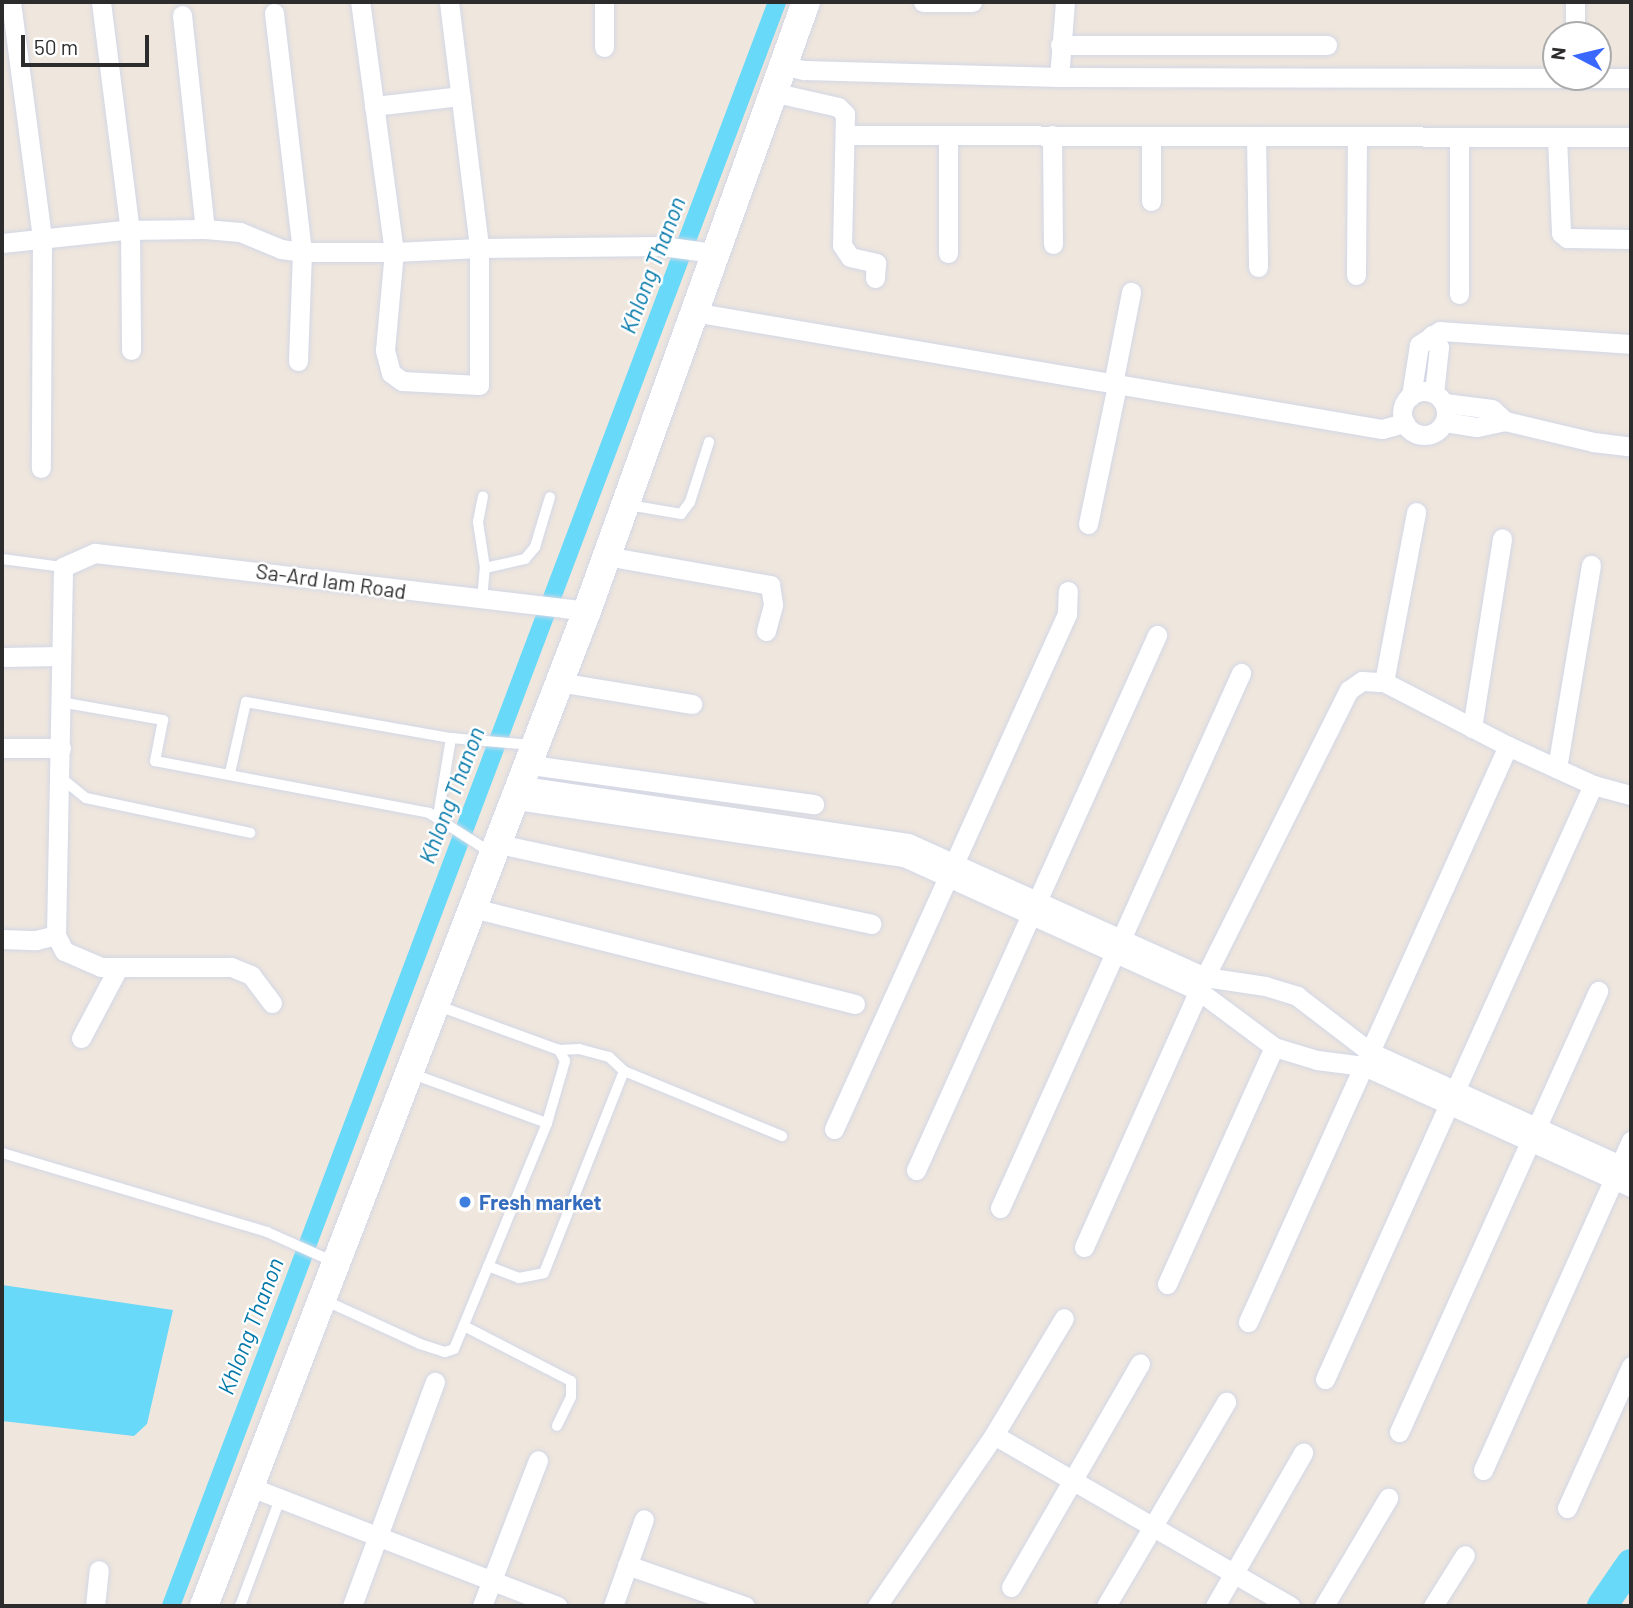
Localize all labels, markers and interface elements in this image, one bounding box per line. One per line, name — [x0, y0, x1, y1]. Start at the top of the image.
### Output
scale bar — [24, 21, 152, 65]
north arrow — [1542, 21, 1612, 91]
text: 50 m — [34, 34, 78, 59]
text: N — [1545, 46, 1570, 61]
water label: Khlong Thanon — [613, 193, 691, 337]
street label: Sa-Ard Iam Road — [254, 558, 408, 604]
water label: Khlong Thanon — [412, 723, 490, 867]
place label: Fresh market — [479, 1189, 602, 1215]
marker: Fresh market — [457, 1194, 473, 1210]
water label: Khlong Thanon — [211, 1254, 289, 1398]

